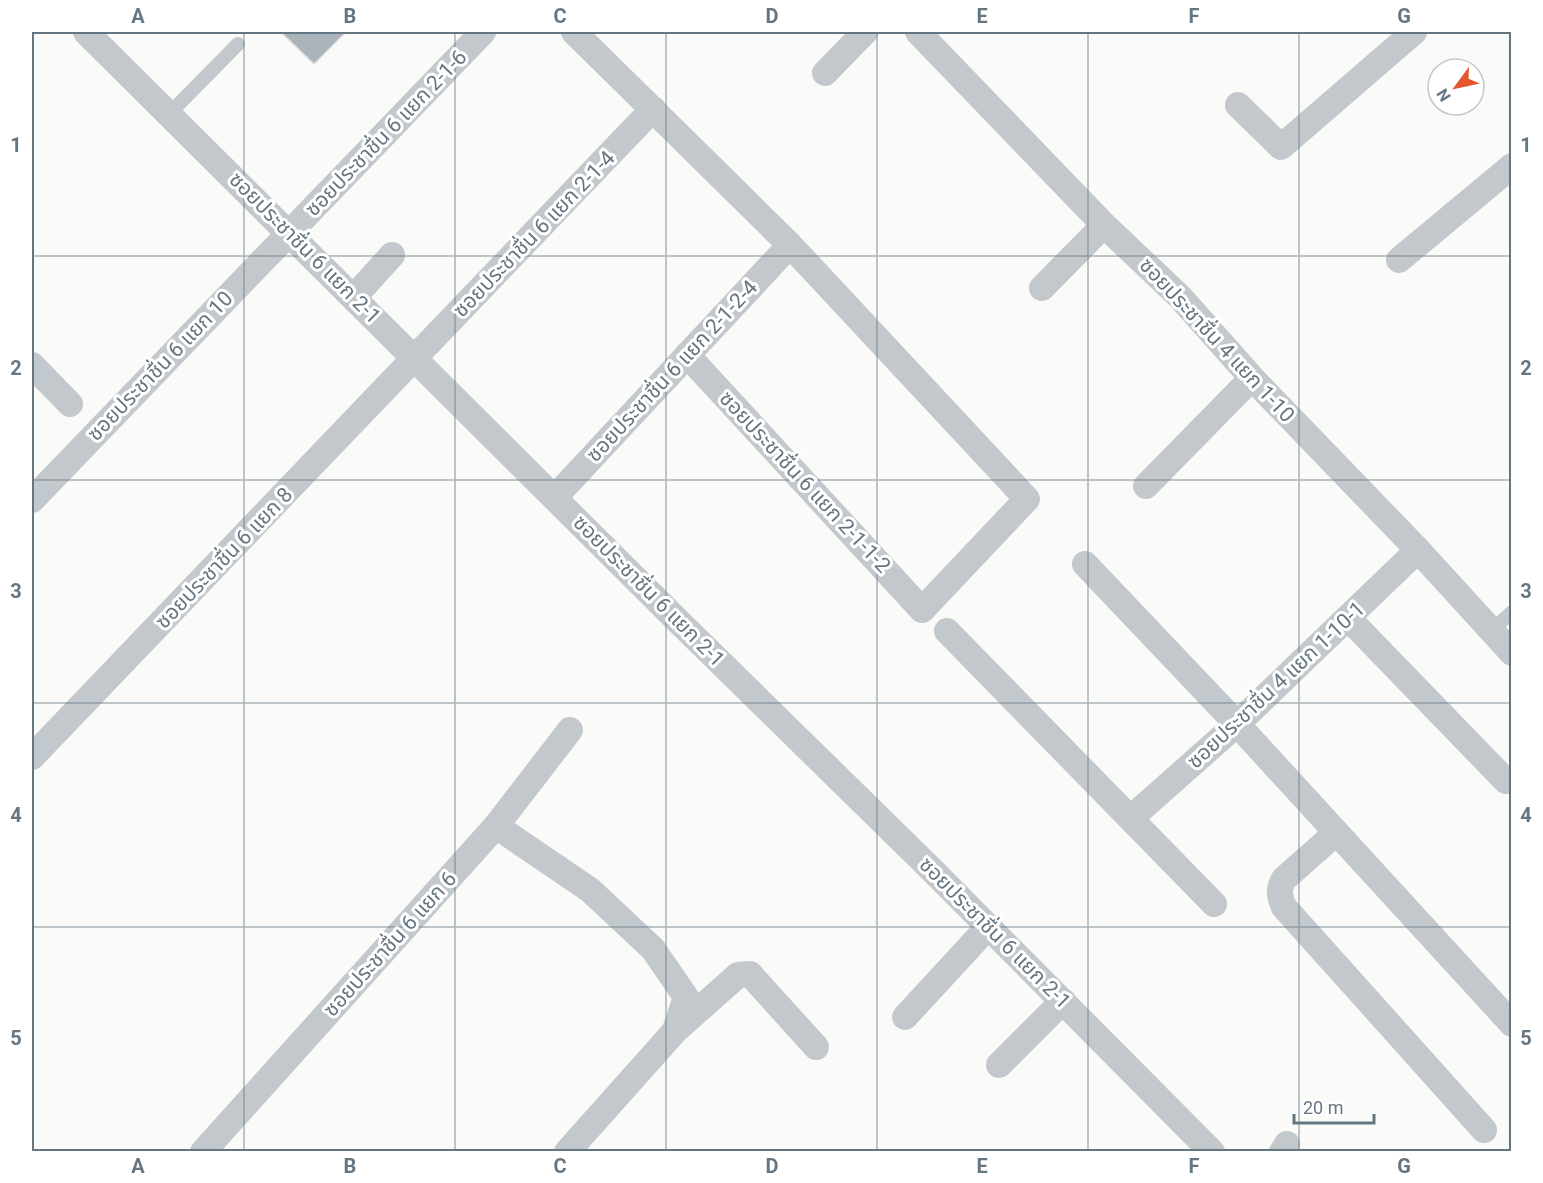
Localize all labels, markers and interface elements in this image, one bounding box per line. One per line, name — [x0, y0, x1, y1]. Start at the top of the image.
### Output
text: A — [131, 4, 145, 28]
text: B — [344, 4, 356, 28]
text: C — [553, 4, 567, 28]
text: D — [766, 4, 779, 28]
text: E — [976, 4, 988, 28]
text: F — [1189, 4, 1200, 28]
text: G — [1397, 4, 1411, 28]
street label: ซอยประชาชื่น 6 แยก 2-1-6 — [298, 43, 472, 221]
north arrow — [1426, 57, 1486, 117]
text: N — [1433, 85, 1455, 105]
text: 1 — [10, 133, 22, 157]
text: 1 — [1520, 133, 1532, 157]
street label: ซอยประชาชื่น 6 แยก 2-1-4 — [446, 144, 620, 322]
street label: ซอยประชาชื่น 6 แยก 2-1 — [224, 165, 388, 329]
street label: ซอยประชาชื่น 4 แยก 1-10 — [1135, 251, 1302, 427]
street label: ซอยประชาชื่น 6 แยก 2-1-2-4 — [579, 273, 762, 467]
street label: ซอยประชาชื่น 6 แยก 10 — [80, 284, 237, 446]
text: 2 — [10, 356, 22, 380]
text: 2 — [1520, 356, 1532, 380]
street label: ซอยประชาชื่น 6 แยก 2-1-1-2 — [715, 384, 898, 578]
street label: ซอยประชาชื่น 6 แยก 8 — [149, 481, 297, 633]
street label: ซอยประชาชื่น 6 แยก 2-1 — [568, 508, 732, 672]
text: 3 — [10, 579, 22, 603]
text: 3 — [1520, 579, 1532, 603]
street label: ซอยประชาชื่น 4 แยก 1-10-1 — [1180, 594, 1370, 773]
text: 4 — [10, 803, 22, 827]
text: 4 — [1520, 803, 1532, 827]
street label: ซอยประชาชื่น 6 แยก 2-1 — [914, 850, 1078, 1014]
street label: ซอยประชาชื่น 6 แยก 6 — [317, 865, 461, 1021]
text: 5 — [10, 1026, 22, 1050]
text: 5 — [1520, 1026, 1532, 1050]
scale bar — [1294, 1087, 1374, 1125]
text: 20 m — [1303, 1097, 1343, 1118]
text: A — [131, 1154, 145, 1178]
text: B — [344, 1154, 356, 1178]
text: C — [553, 1154, 567, 1178]
text: D — [766, 1154, 779, 1178]
text: E — [976, 1154, 988, 1178]
text: F — [1189, 1154, 1200, 1178]
text: G — [1397, 1154, 1411, 1178]

